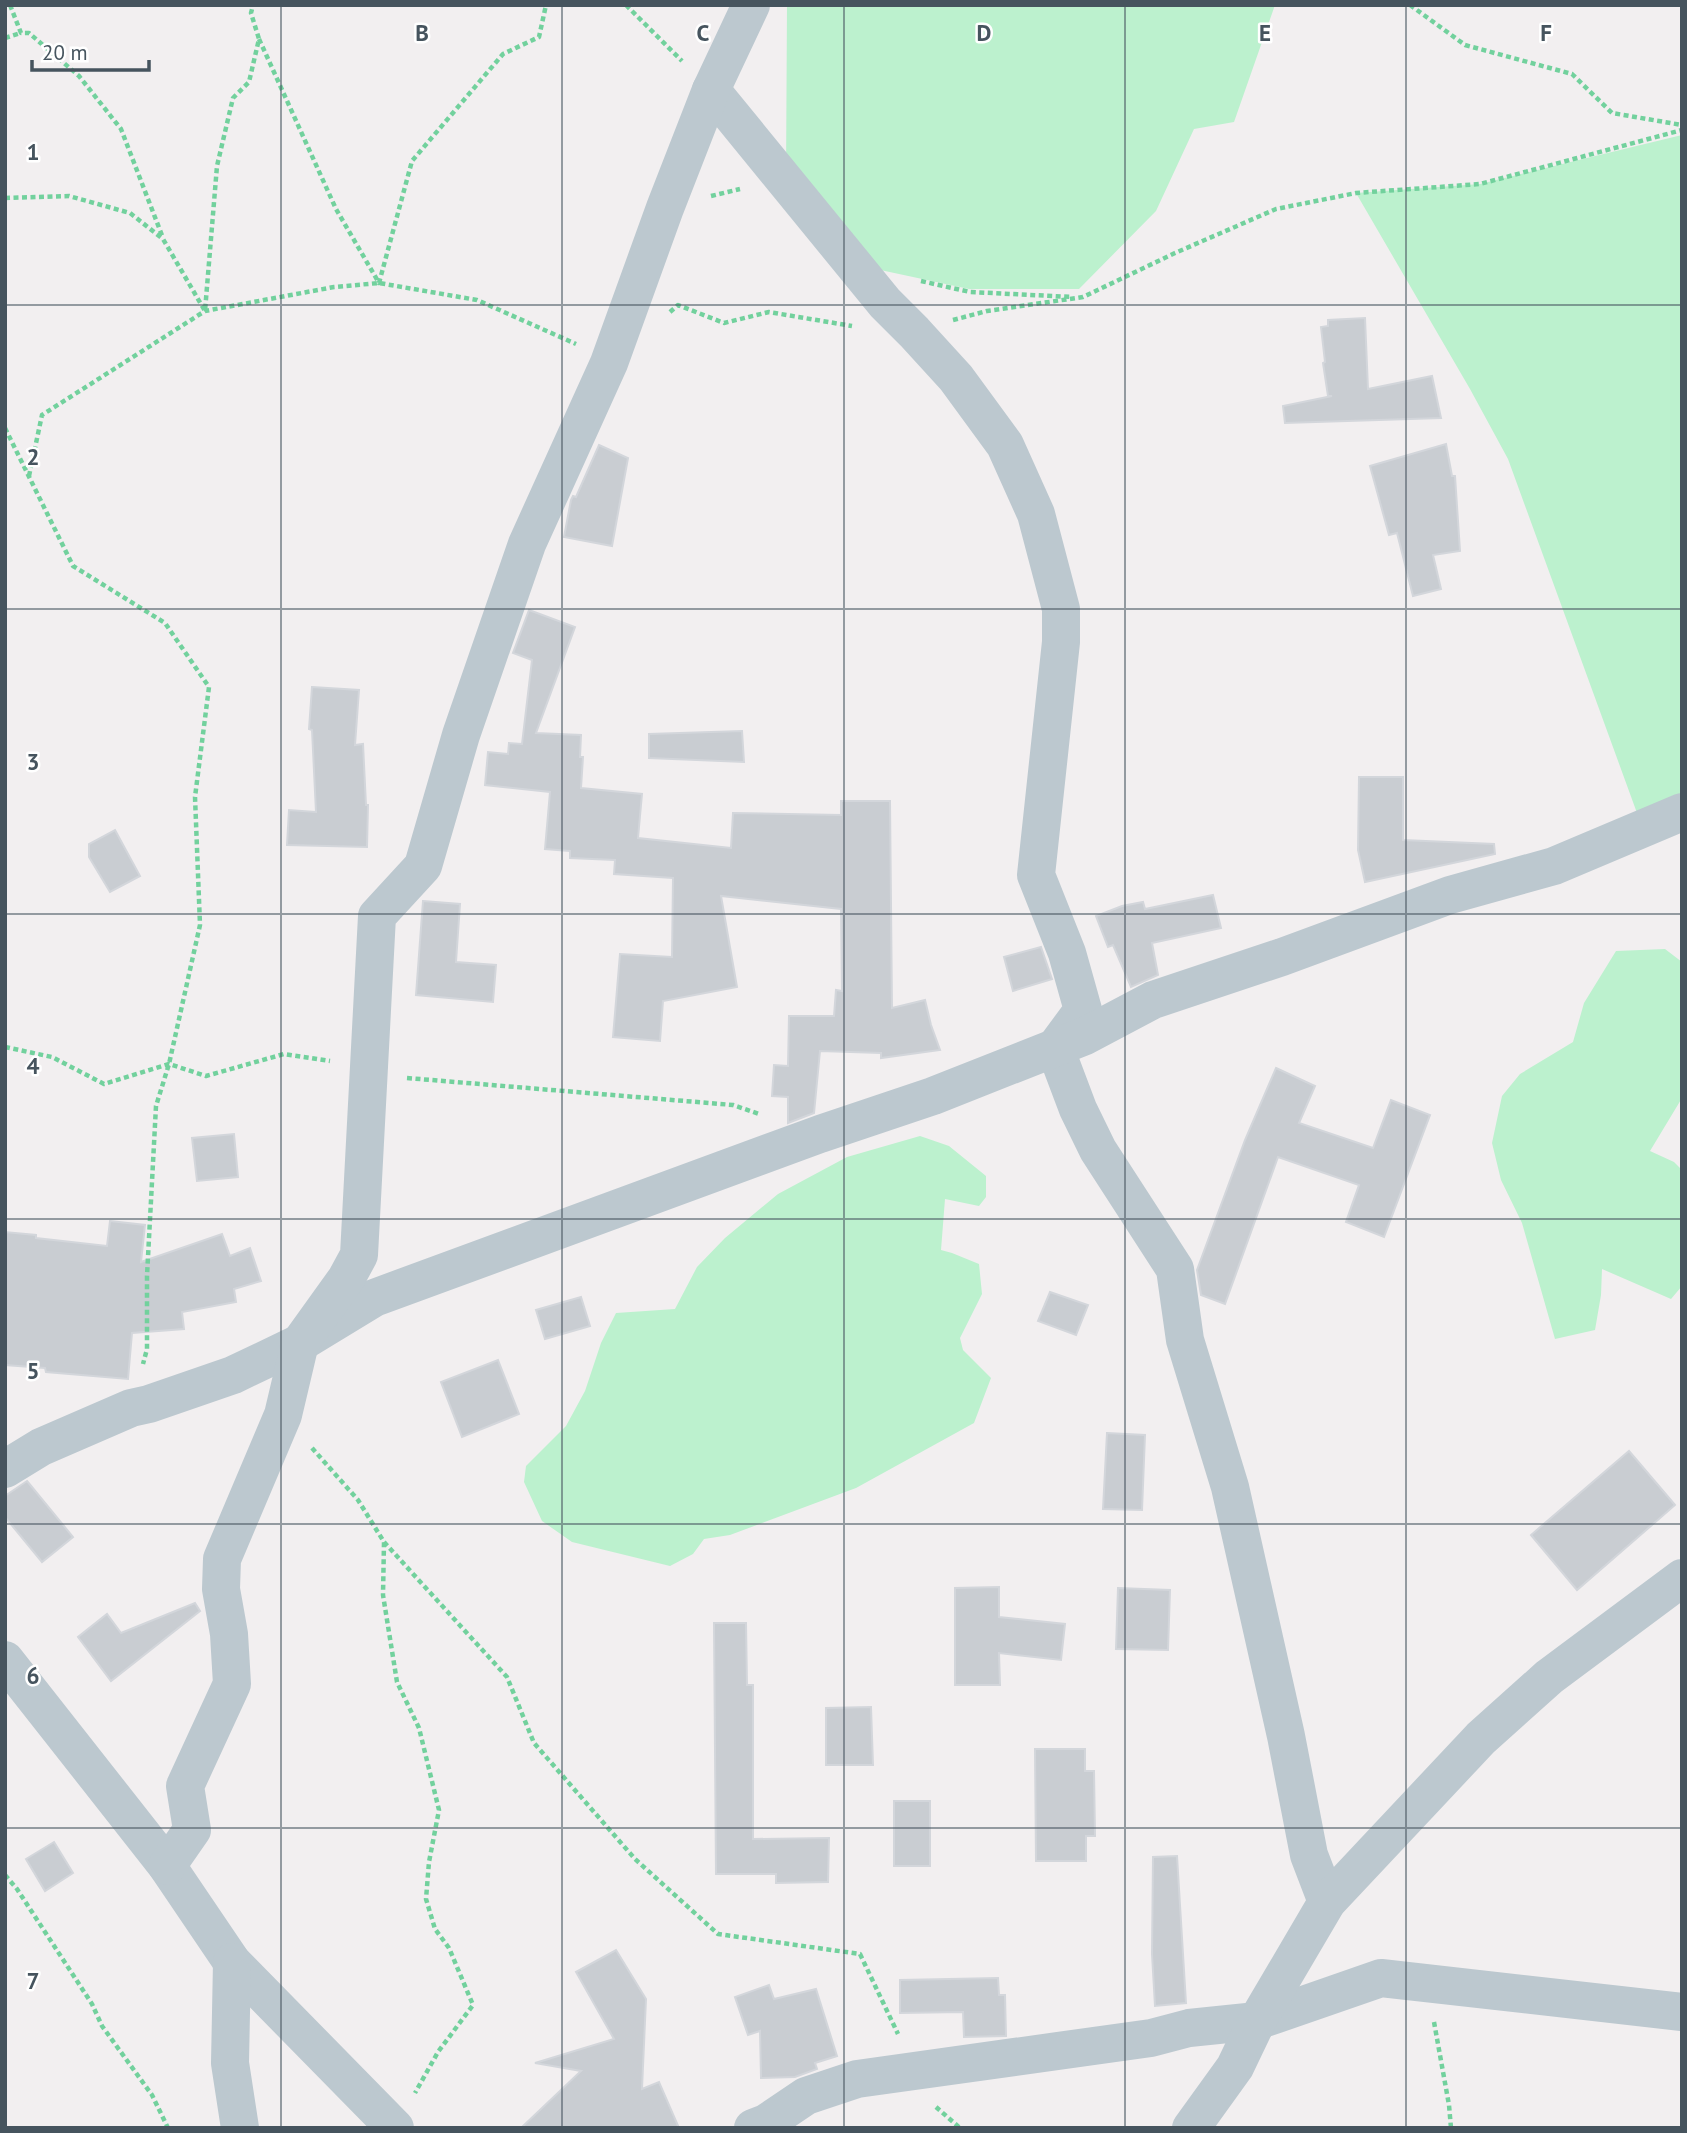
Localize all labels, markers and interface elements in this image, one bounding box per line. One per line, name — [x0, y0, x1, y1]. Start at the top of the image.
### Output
text: B — [415, 18, 429, 47]
text: C — [697, 18, 710, 47]
text: D — [977, 18, 991, 47]
text: E — [1259, 18, 1271, 47]
text: F — [1540, 18, 1552, 47]
scale bar — [32, 28, 149, 72]
text: 20 m — [42, 39, 88, 66]
text: 1 — [26, 137, 40, 166]
text: 2 — [26, 442, 40, 471]
text: 3 — [26, 747, 40, 776]
text: 4 — [26, 1051, 40, 1080]
text: 5 — [26, 1356, 40, 1385]
text: 6 — [26, 1661, 40, 1690]
text: 7 — [26, 1966, 40, 1995]

